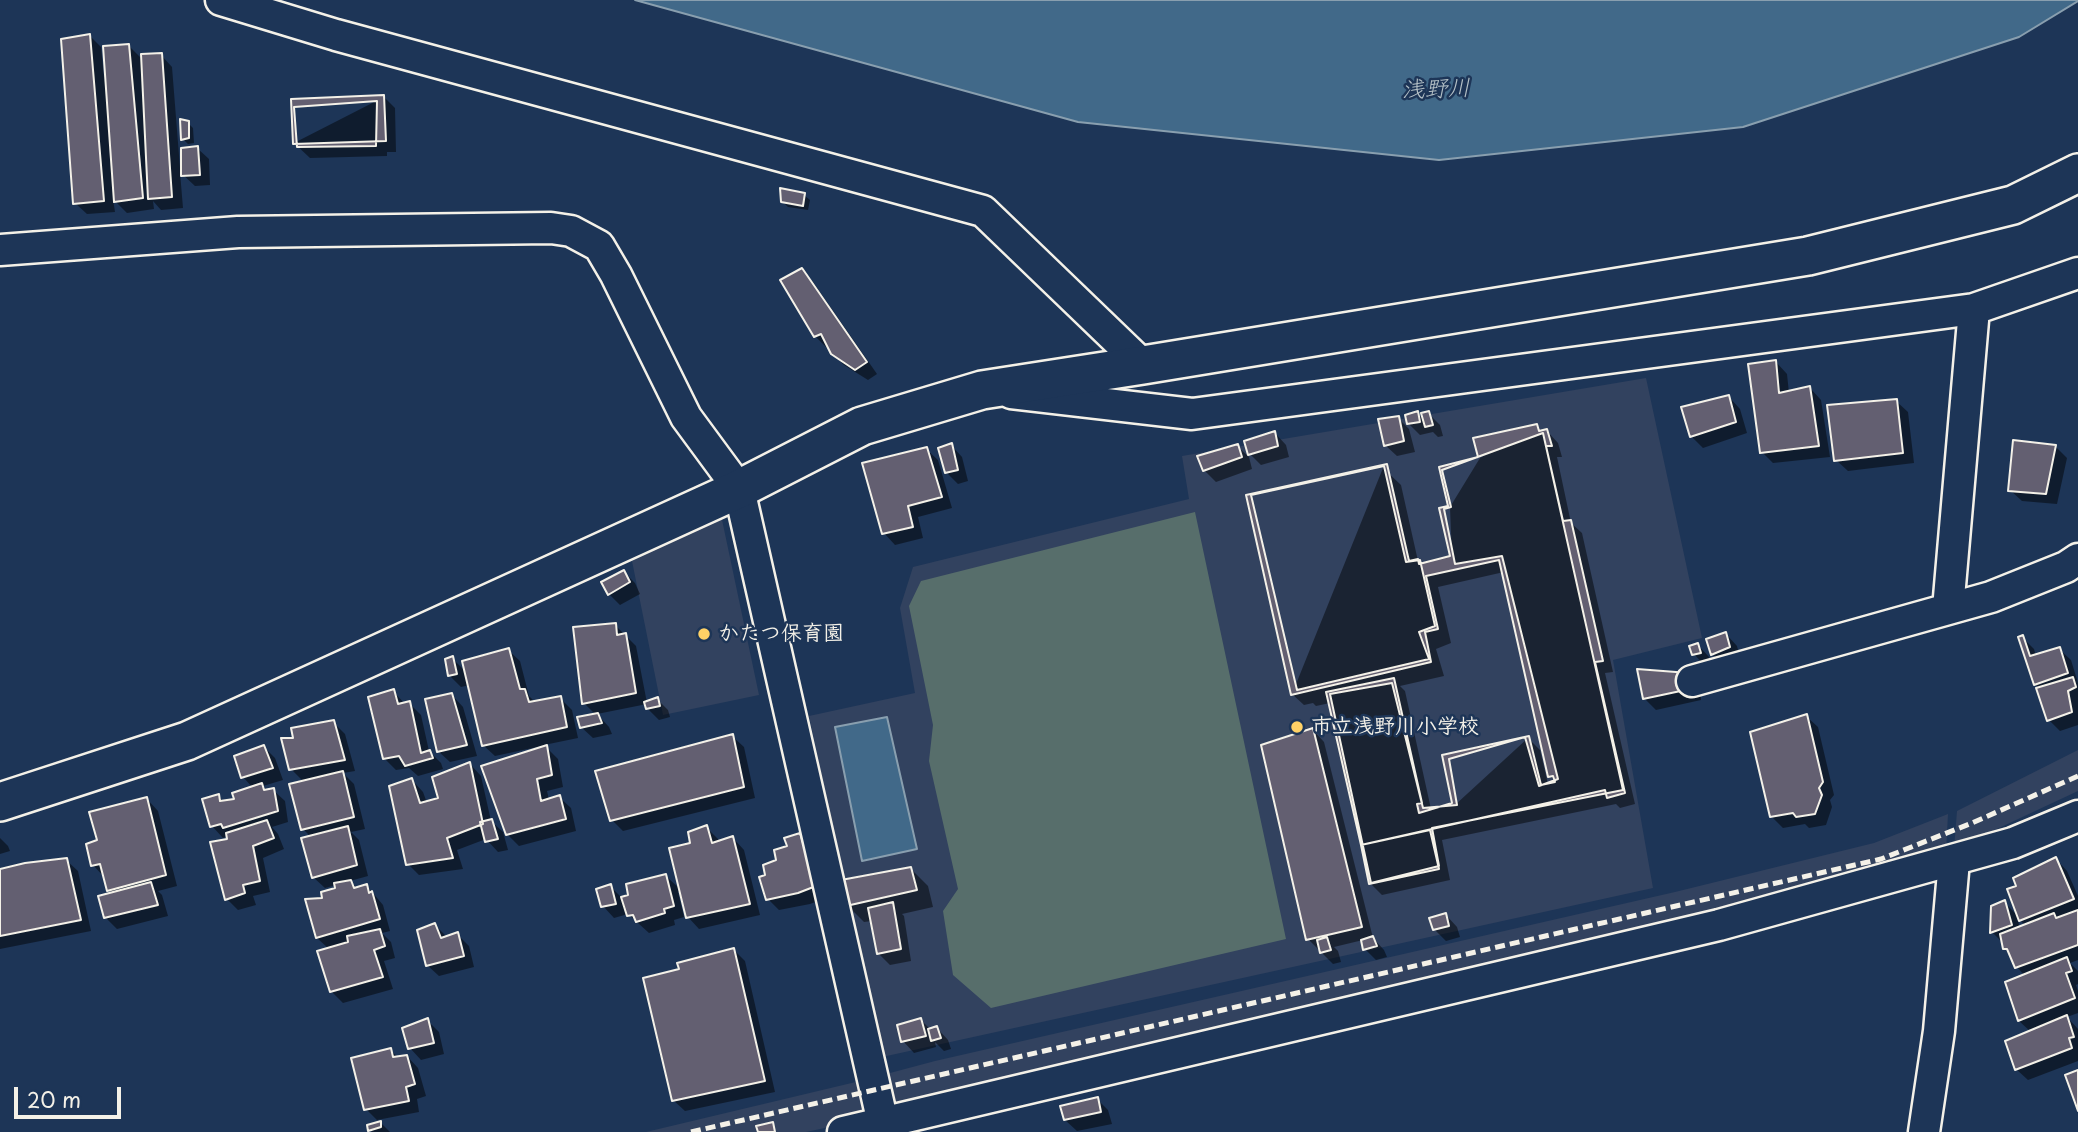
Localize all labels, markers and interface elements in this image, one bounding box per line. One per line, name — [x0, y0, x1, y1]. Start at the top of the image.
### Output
water label: 浅野川 — [1401, 75, 1471, 105]
place label: かたつ保育園 — [718, 621, 844, 647]
marker: かたつ保育園 — [696, 626, 712, 642]
place label: 市立浅野川小学校 — [1311, 714, 1479, 740]
marker: 市立浅野川小学校 — [1289, 719, 1305, 735]
scale bar — [18, 1072, 124, 1116]
text: 20 m — [27, 1083, 81, 1115]

